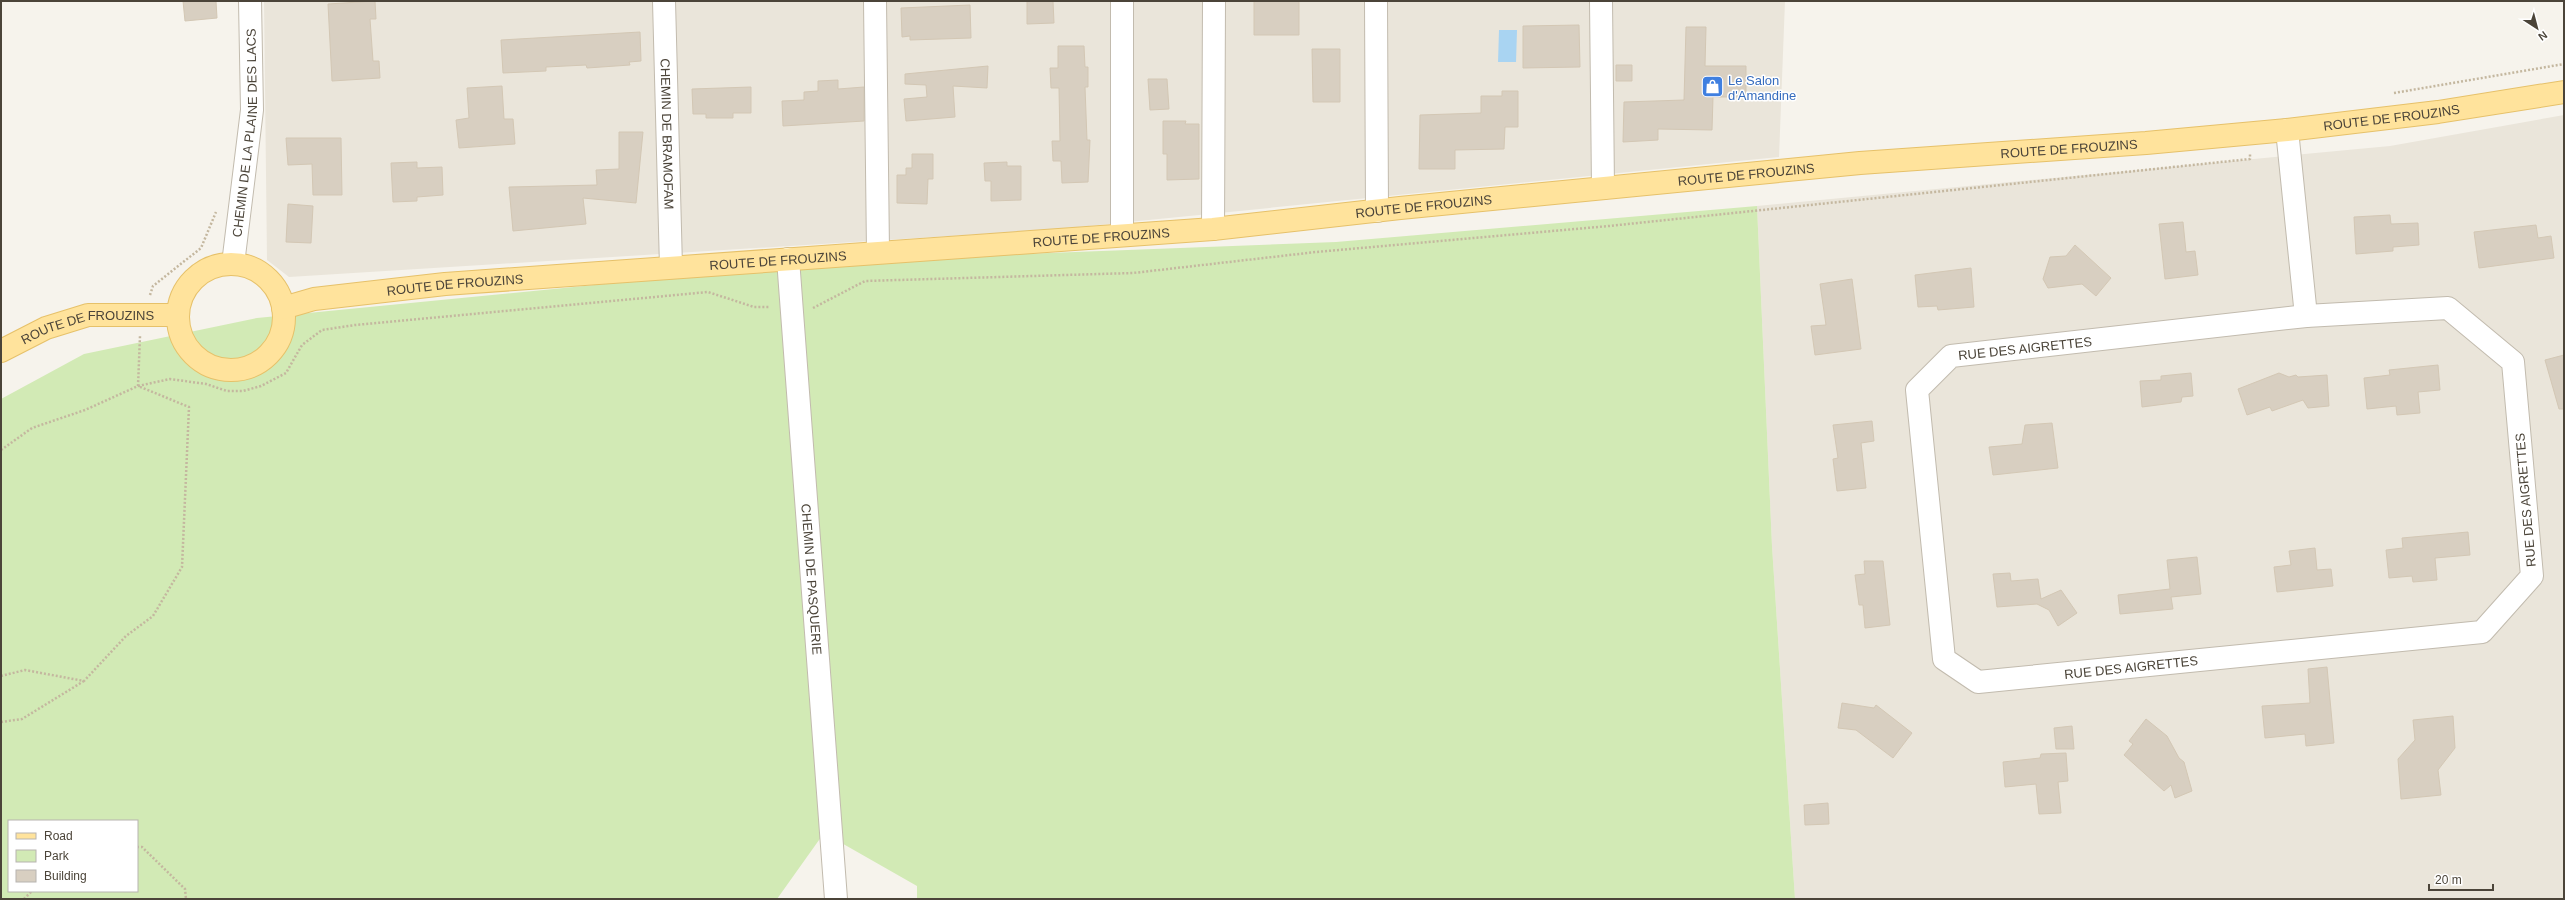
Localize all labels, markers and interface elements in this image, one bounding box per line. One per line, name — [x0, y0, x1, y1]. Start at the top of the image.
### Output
north arrow — [2517, 8, 2557, 48]
street label: CHEMIN DE LA PLAINE DES LACS — [229, 28, 260, 238]
text: N — [2536, 29, 2550, 43]
street label: CHEMIN DE BRAMOFAM — [658, 58, 676, 210]
place label: Le Salon d'Amandine — [1728, 73, 1796, 103]
shop icon: Le Salon d'Amandine — [1700, 74, 1726, 100]
street label: ROUTE DE FROUZINS — [2322, 102, 2461, 134]
street label: ROUTE DE FROUZINS — [2000, 137, 2138, 161]
street label: ROUTE DE FROUZINS — [1677, 160, 1816, 189]
street label: ROUTE DE FROUZINS — [1355, 192, 1493, 221]
street label: ROUTE DE FROUZINS — [1032, 225, 1171, 250]
street label: ROUTE DE FROUZINS — [709, 248, 847, 273]
street label: ROUTE DE FROUZINS — [386, 271, 524, 299]
street label: ROUTE DE FROUZINS — [19, 308, 154, 348]
street label: RUE DES AIGRETTES — [1957, 334, 2093, 363]
street label: RUE DES AIGRETTES — [2512, 432, 2539, 568]
street label: CHEMIN DE PASQUERIE — [798, 503, 825, 656]
street label: RUE DES AIGRETTES — [2063, 653, 2199, 682]
legend — [8, 820, 138, 892]
text: Road — [44, 829, 73, 843]
text: Park — [44, 849, 70, 863]
scale bar — [2429, 866, 2493, 892]
text: Building — [44, 869, 87, 883]
text: 20 m — [2435, 873, 2462, 887]

